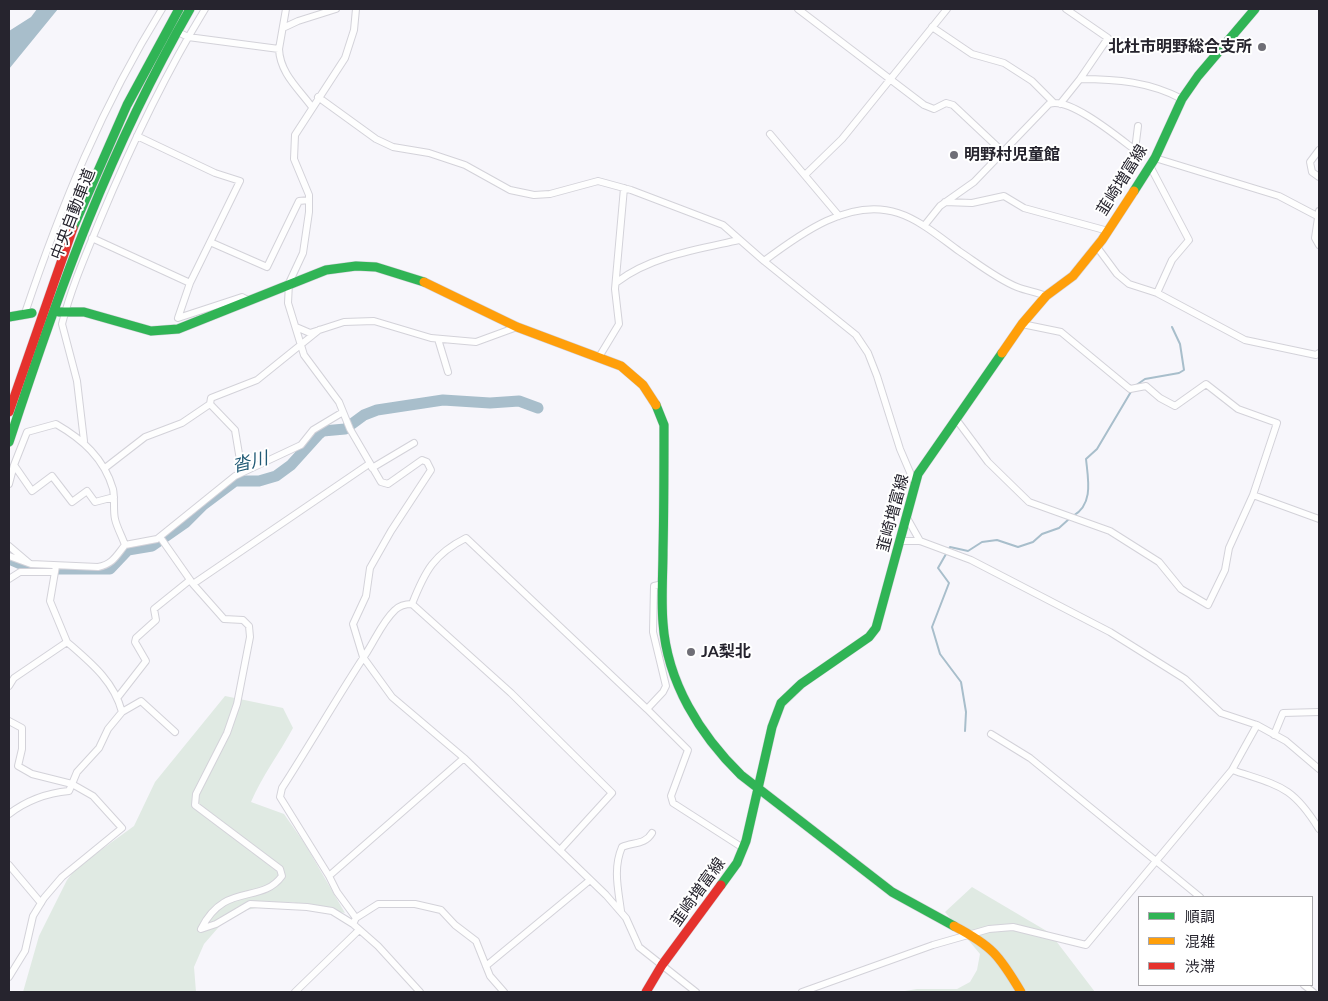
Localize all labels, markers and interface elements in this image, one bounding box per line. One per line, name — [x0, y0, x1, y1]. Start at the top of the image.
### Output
place label: 北杜市明野総合支所 — [1108, 37, 1252, 57]
marker: 北杜市明野総合支所 — [1256, 41, 1268, 53]
street label: 韮崎増富線 — [1093, 141, 1151, 219]
place label: 明野村児童館 — [964, 145, 1060, 165]
marker: 明野村児童館 — [948, 149, 960, 161]
street label: 中央自動車道 — [47, 166, 99, 262]
water label: 沓川 — [230, 447, 270, 477]
street label: 韮崎増富線 — [873, 472, 913, 554]
place label: JA梨北 — [701, 642, 751, 662]
marker: JA梨北 — [685, 646, 697, 658]
street label: 韮崎増富線 — [667, 854, 729, 930]
legend — [1138, 896, 1313, 986]
text: 順調 — [1185, 907, 1215, 925]
text: 混雑 — [1185, 932, 1215, 950]
text: 渋滞 — [1185, 957, 1215, 975]

